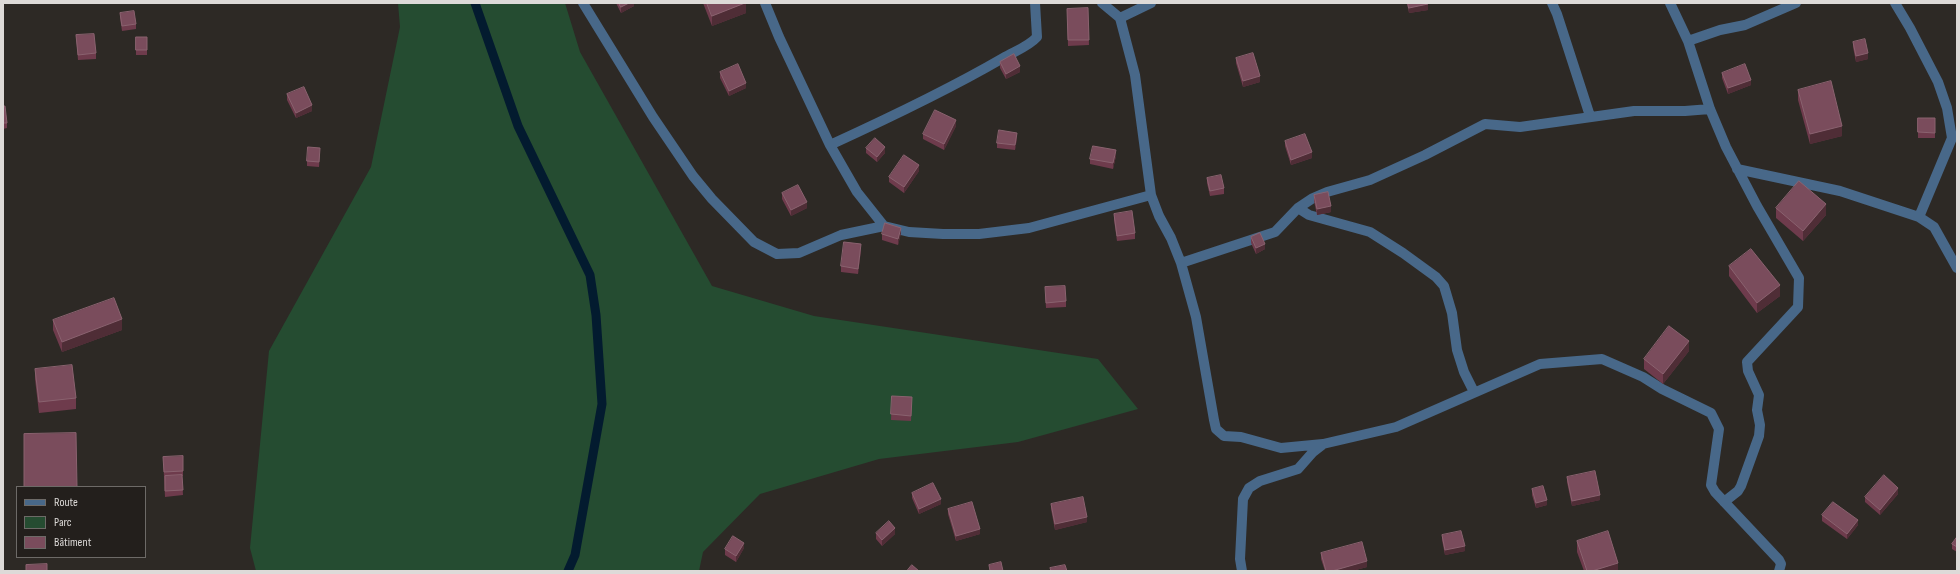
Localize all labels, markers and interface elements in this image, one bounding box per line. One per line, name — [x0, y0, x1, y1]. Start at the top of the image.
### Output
legend — [16, 486, 146, 558]
text: Route — [54, 495, 78, 510]
text: Parc — [54, 515, 72, 530]
text: Bâtiment — [54, 535, 91, 550]

